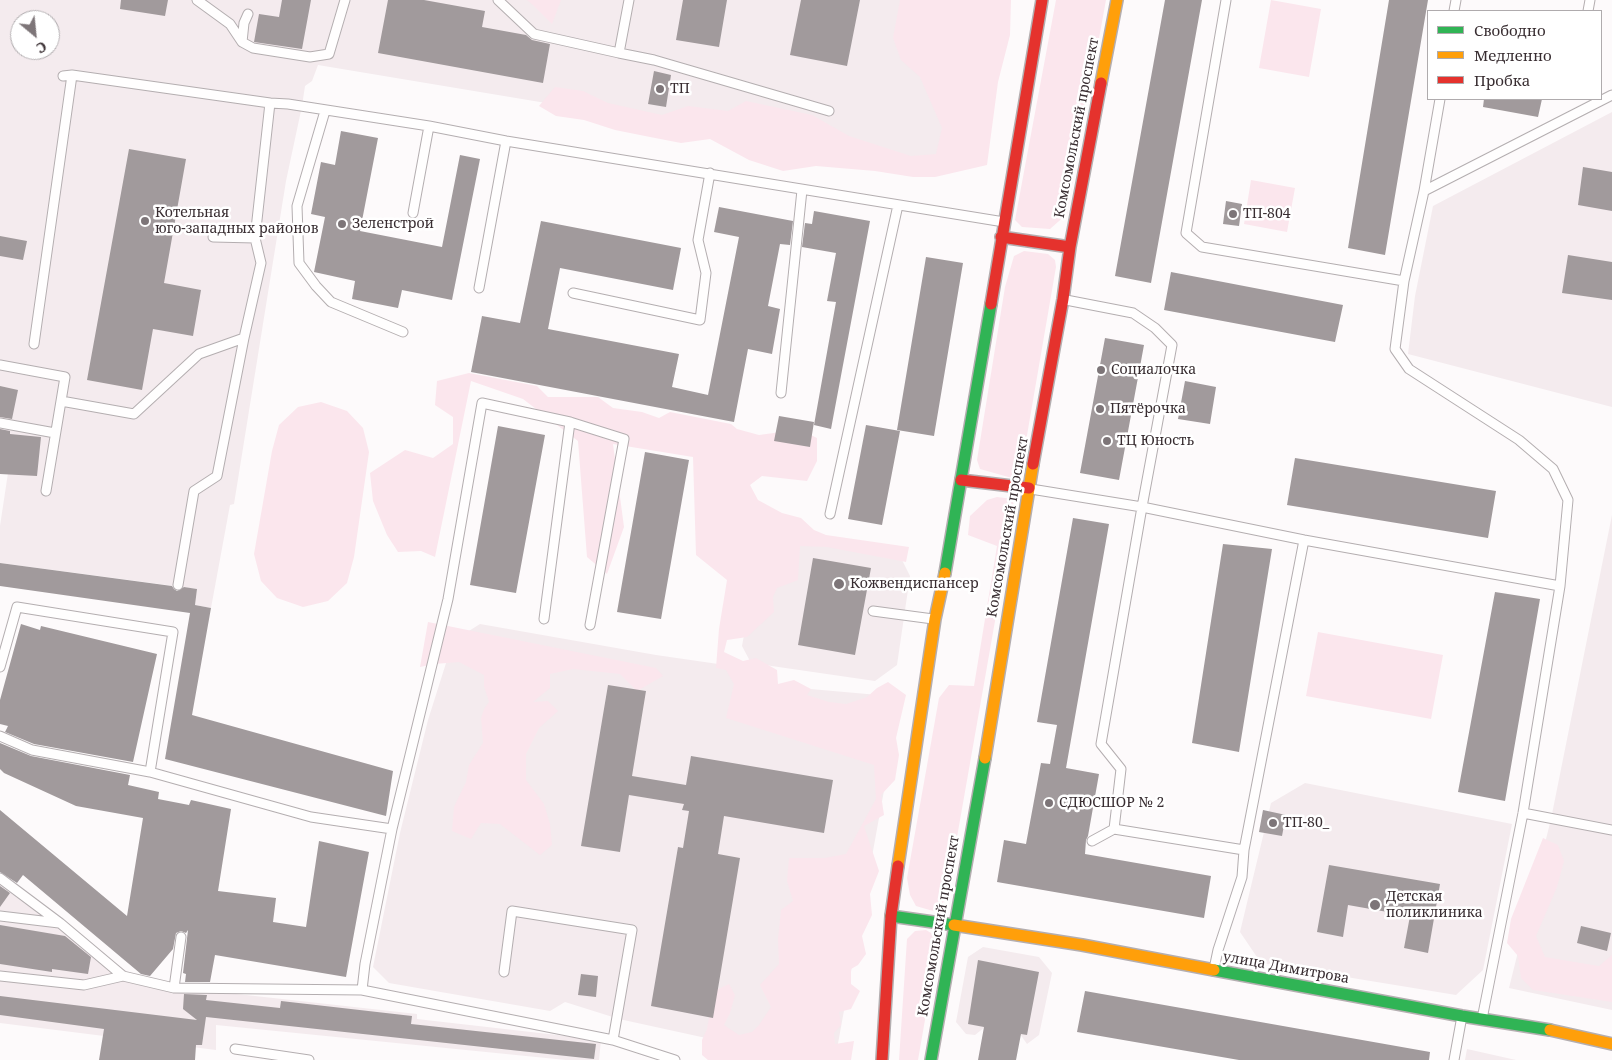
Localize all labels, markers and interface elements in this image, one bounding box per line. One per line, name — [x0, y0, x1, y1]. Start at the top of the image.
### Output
north arrow — [10, 10, 60, 60]
legend — [1427, 10, 1602, 100]
text: Свободно — [1474, 20, 1546, 40]
street label: Комсомольский проспект — [1051, 36, 1103, 220]
text: С — [33, 37, 50, 58]
text: Медленно — [1474, 45, 1552, 65]
text: Пробка — [1474, 70, 1530, 90]
place label: ТП — [670, 81, 690, 97]
marker: ТП — [654, 83, 666, 95]
place label: Котельная юго-западных районов — [155, 205, 318, 238]
place label: ТП-804 — [1243, 206, 1291, 222]
marker: ТП-804 — [1227, 208, 1239, 220]
marker: Котельная юго-западных районов — [139, 215, 151, 227]
place label: Зеленстрой — [352, 216, 434, 232]
marker: Зеленстрой — [336, 218, 348, 230]
place label: Социалочка — [1111, 362, 1196, 378]
marker: Социалочка — [1095, 364, 1107, 376]
place label: Пятёрочка — [1110, 401, 1186, 417]
marker: Пятёрочка — [1094, 403, 1106, 415]
place label: ТЦ Юность — [1117, 433, 1194, 449]
street label: Комсомольский проспект — [984, 435, 1032, 619]
marker: ТЦ Юность — [1101, 435, 1113, 447]
place label: Кожвендиспансер — [850, 576, 979, 592]
marker: Кожвендиспансер — [832, 577, 846, 591]
place label: СДЮСШОР № 2 — [1059, 795, 1164, 811]
marker: СДЮСШОР № 2 — [1043, 797, 1055, 809]
place label: ТП-80_ — [1283, 815, 1329, 831]
marker: ТП-80_ — [1267, 817, 1279, 829]
street label: Комсомольский проспект — [915, 834, 963, 1018]
place label: Детская поликлиника — [1386, 889, 1483, 922]
marker: Детская поликлиника — [1368, 898, 1382, 912]
street label: улица Димитрова — [1222, 949, 1350, 987]

